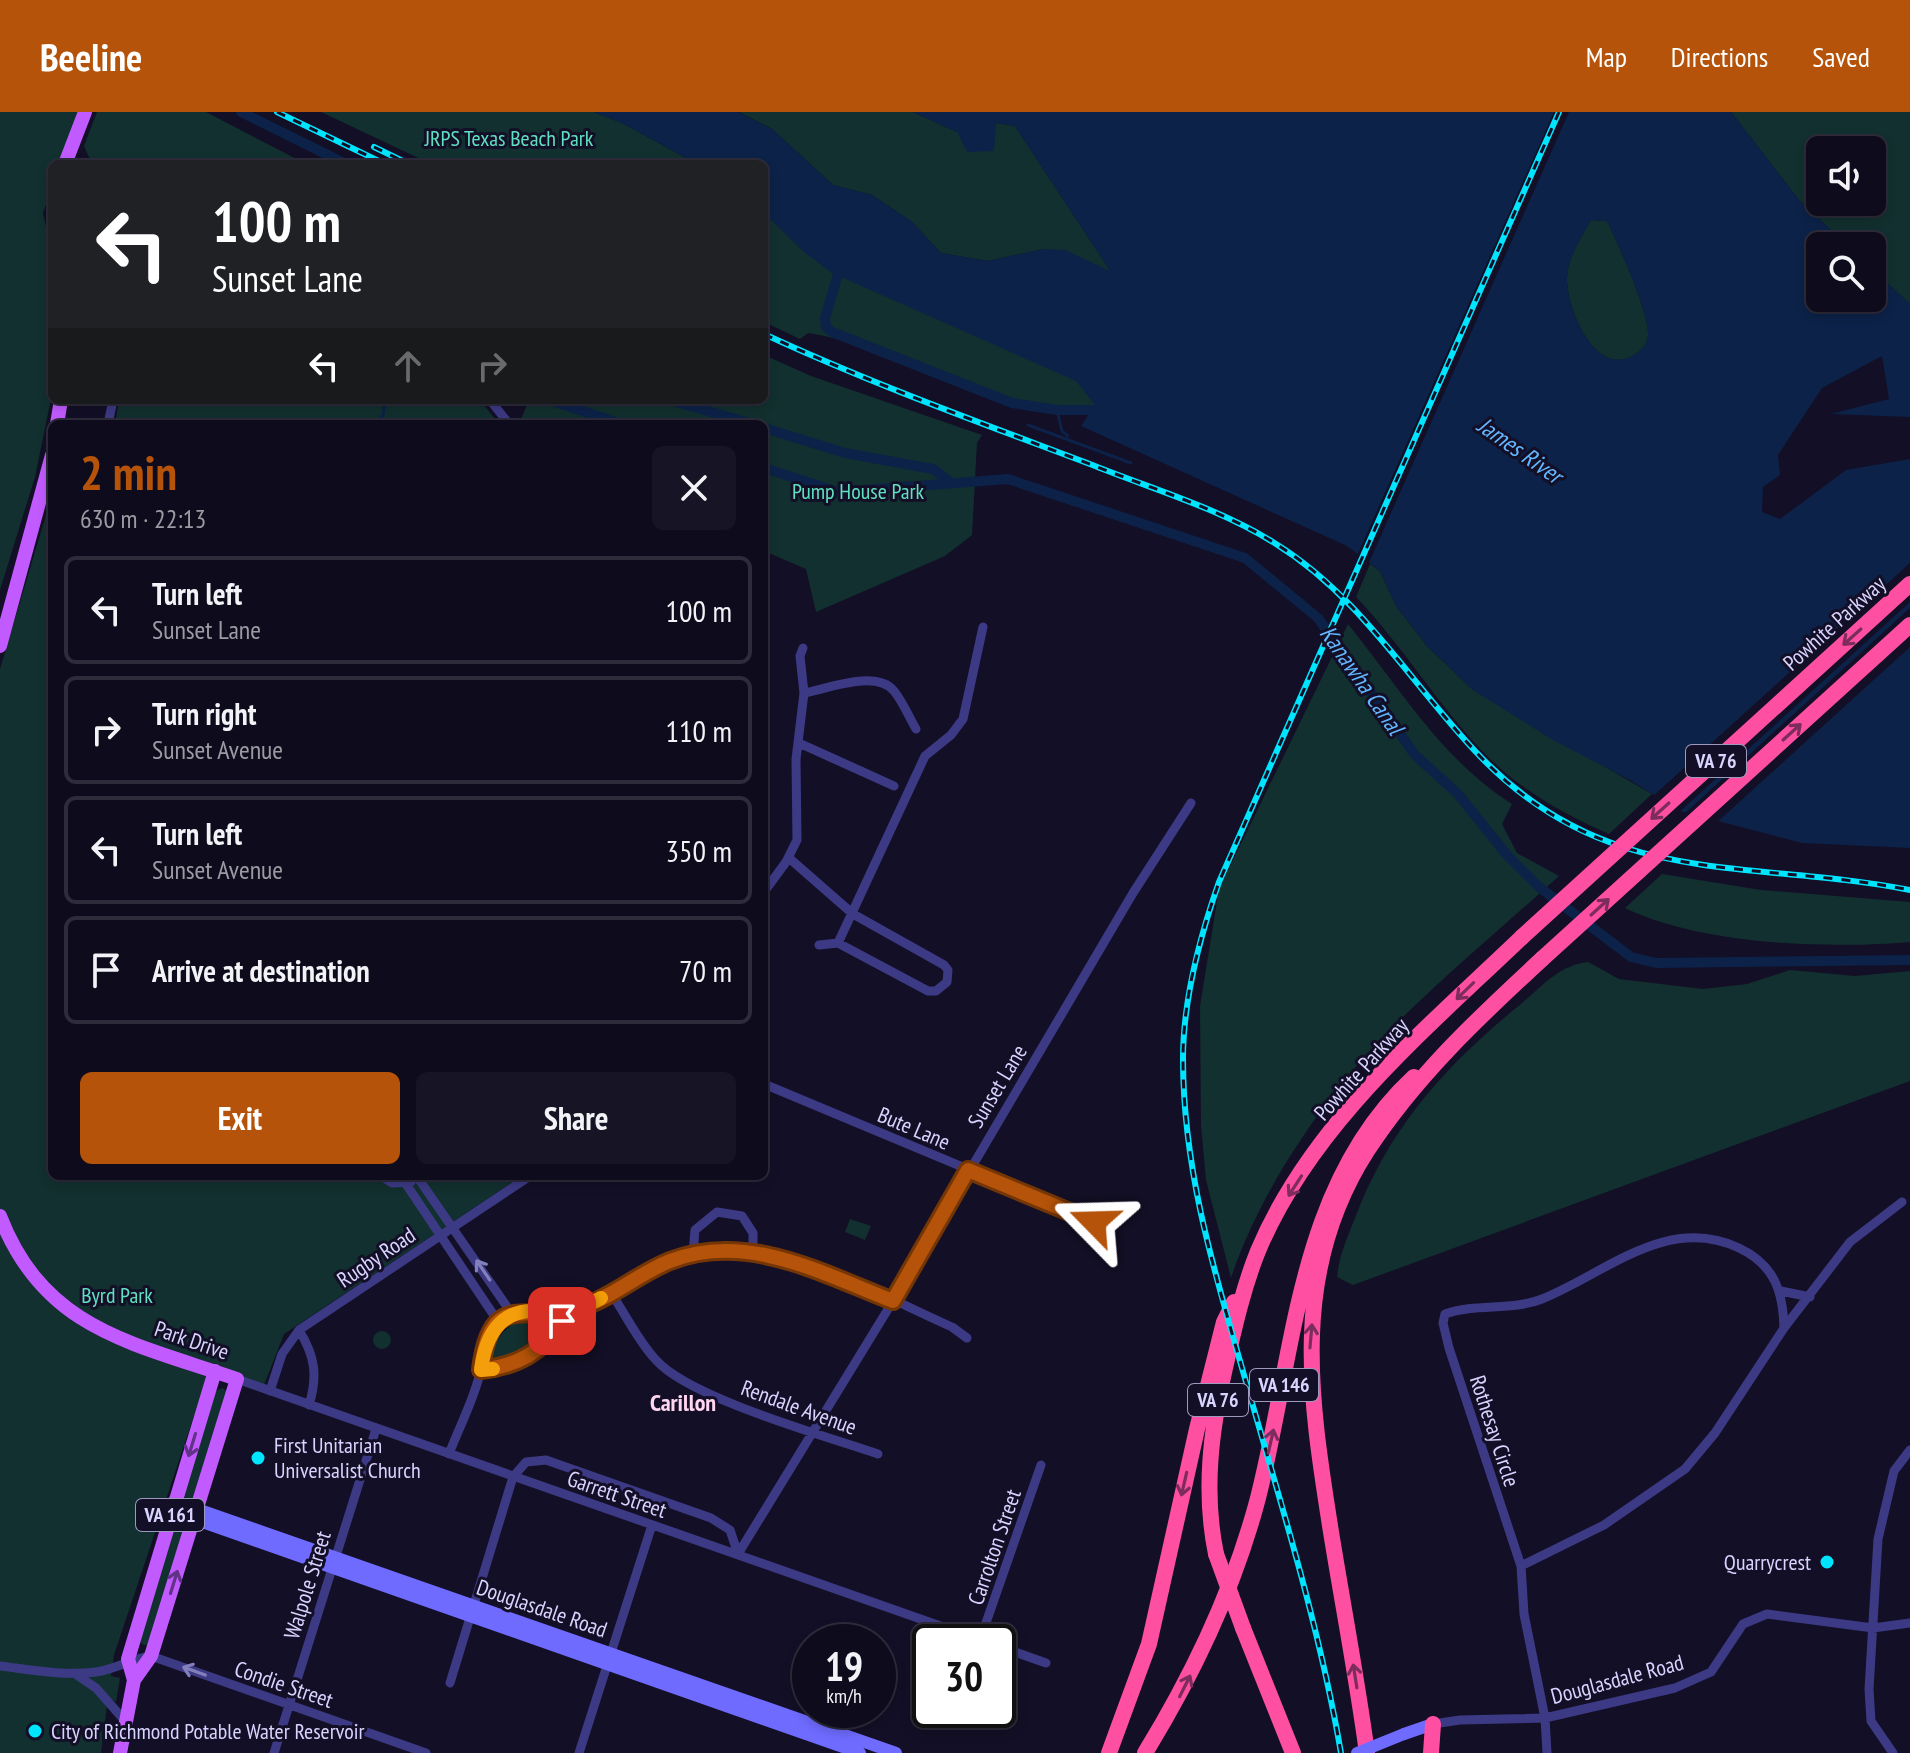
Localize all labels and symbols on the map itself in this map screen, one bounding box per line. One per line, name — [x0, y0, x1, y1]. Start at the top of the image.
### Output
park label: JRPS Texas Beach Park — [424, 124, 594, 152]
water label: James River — [1471, 409, 1571, 492]
park label: Pump House Park — [792, 477, 925, 505]
street label: Powhite Parkway — [1777, 569, 1892, 676]
water label: Kanawha Canal — [1313, 619, 1412, 743]
one-way arrow — [1843, 627, 1863, 645]
one-way arrow — [1781, 723, 1802, 742]
road number: VA 76 — [1686, 745, 1746, 777]
one-way arrow — [1650, 802, 1670, 820]
one-way arrow — [1589, 898, 1609, 916]
one-way arrow — [1456, 981, 1475, 1000]
street label: Powhite Parkway — [1308, 1011, 1415, 1126]
street label: Sunset Lane — [961, 1039, 1033, 1133]
street label: Bute Lane — [874, 1100, 954, 1156]
one-way arrow — [1286, 1174, 1302, 1197]
position arrow — [1052, 1180, 1136, 1264]
street label: Rugby Road — [331, 1221, 421, 1293]
one-way arrow — [475, 1260, 491, 1282]
park label: Byrd Park — [81, 1281, 153, 1309]
pin — [528, 1287, 596, 1355]
street label: Park Drive — [151, 1314, 233, 1366]
one-way arrow — [1303, 1323, 1318, 1349]
road number: VA 146 — [1250, 1369, 1318, 1401]
street label: Rothesay Circle — [1464, 1372, 1526, 1490]
street label: Rendale Avenue — [737, 1373, 861, 1441]
road number: VA 76 — [1188, 1384, 1248, 1416]
district label: Carillon — [650, 1387, 716, 1418]
one-way arrow — [1264, 1429, 1279, 1455]
place label: First Unitarian Universalist Church — [274, 1431, 421, 1484]
one-way arrow — [183, 1433, 198, 1458]
marker: First Unitarian Universalist Church — [249, 1449, 267, 1467]
street label: Garrett Street — [564, 1464, 670, 1524]
one-way arrow — [1176, 1470, 1191, 1496]
street label: Carrolton Street — [961, 1485, 1027, 1609]
road number: VA 161 — [136, 1499, 204, 1531]
street label: Walpole Street — [277, 1528, 337, 1642]
place label: Quarrycrest — [1724, 1548, 1811, 1576]
marker: Quarrycrest — [1818, 1553, 1836, 1571]
one-way arrow — [167, 1569, 182, 1595]
street label: Douglasdale Road — [473, 1573, 611, 1643]
speed limit sign: 30 — [912, 1624, 1016, 1728]
street label: Douglasdale Road — [1548, 1648, 1686, 1710]
street label: Condie Street — [231, 1654, 337, 1714]
one-way arrow — [182, 1663, 207, 1678]
one-way arrow — [1347, 1664, 1362, 1689]
one-way arrow — [1177, 1674, 1193, 1698]
place label: City of Richmond Potable Water Reservoir — [51, 1717, 365, 1745]
marker: City of Richmond Potable Water Reservoir — [26, 1722, 44, 1740]

